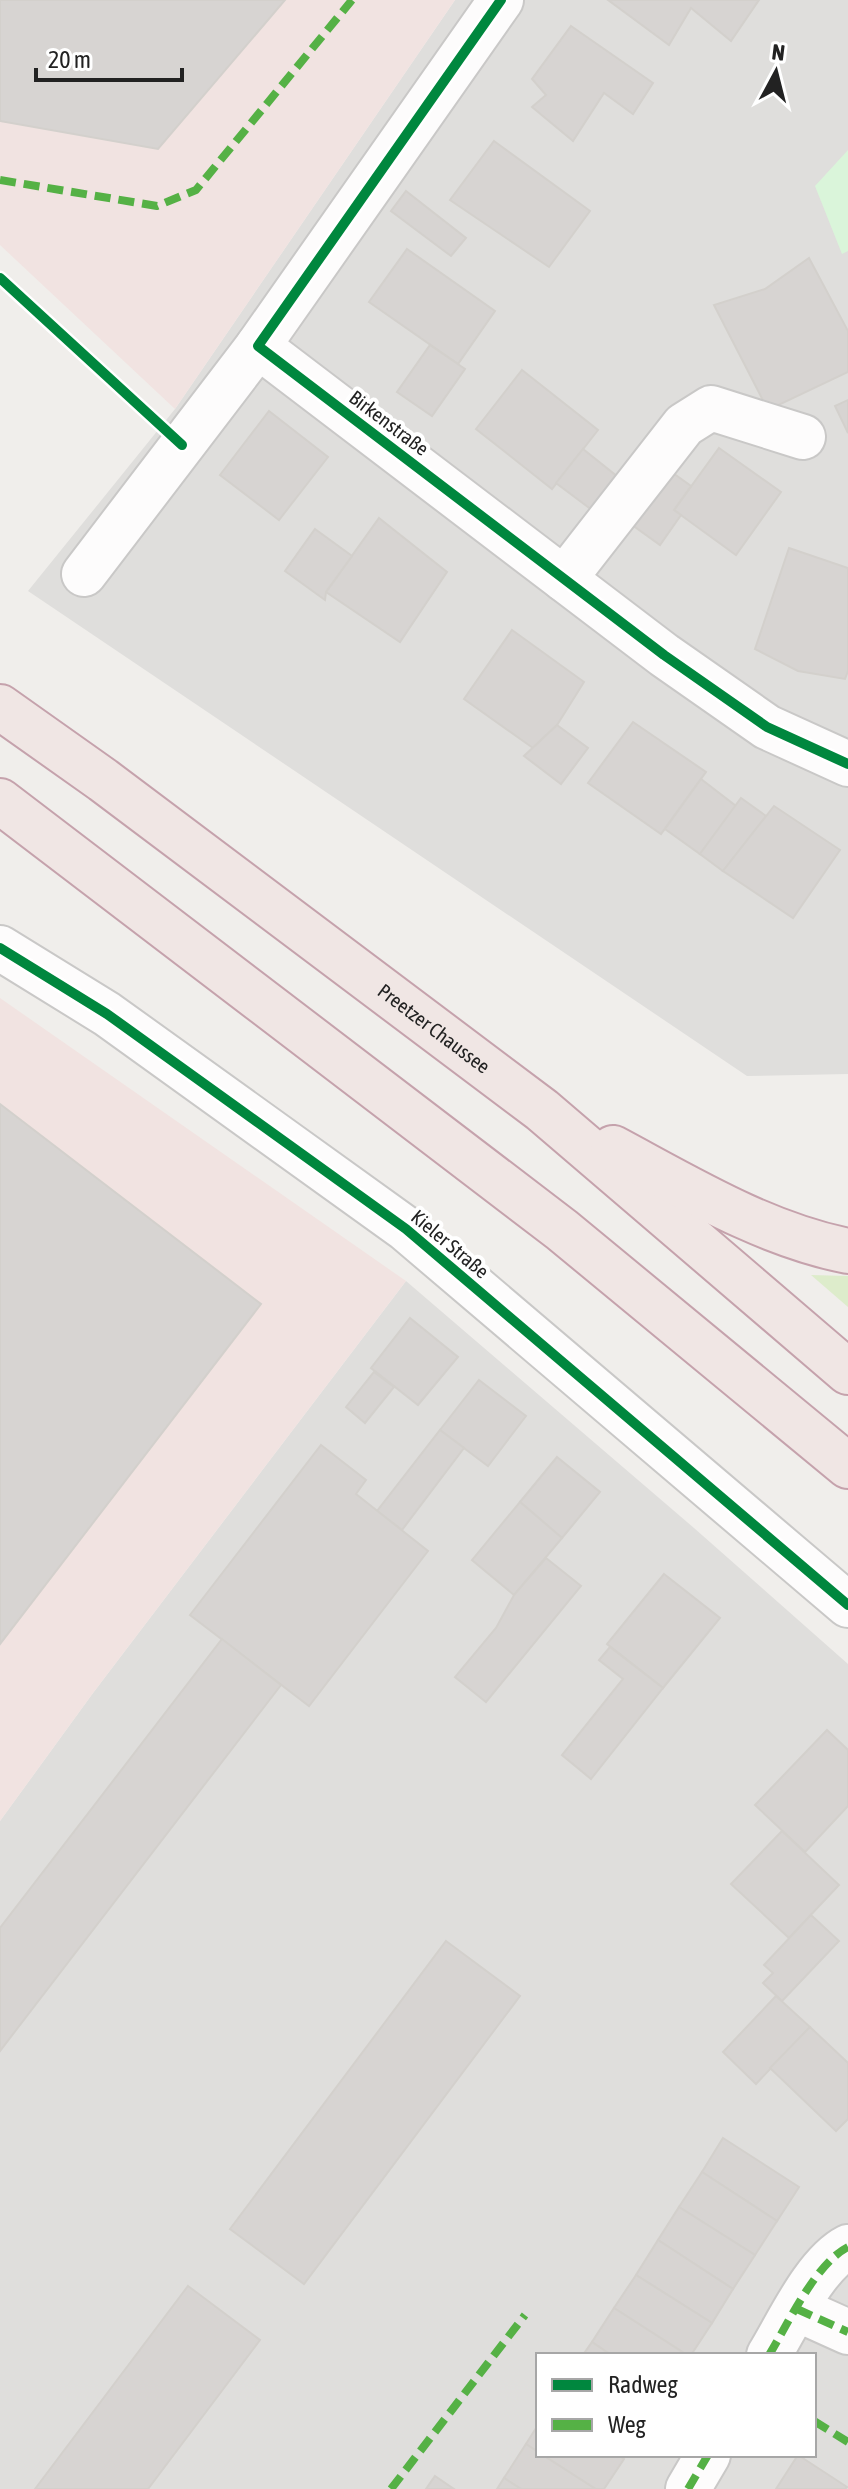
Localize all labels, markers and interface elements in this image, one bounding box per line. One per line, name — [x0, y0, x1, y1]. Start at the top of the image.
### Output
scale bar — [36, 32, 182, 82]
north arrow — [736, 32, 816, 112]
text: N — [770, 38, 786, 66]
text: 20 m — [48, 46, 91, 73]
street label: Birkenstraße — [345, 385, 433, 460]
street label: Preetzer Chaussee — [373, 979, 495, 1078]
street label: Kieler Straße — [407, 1205, 494, 1283]
legend — [536, 2353, 816, 2457]
text: Radweg — [608, 2371, 679, 2398]
text: Weg — [608, 2411, 647, 2438]

